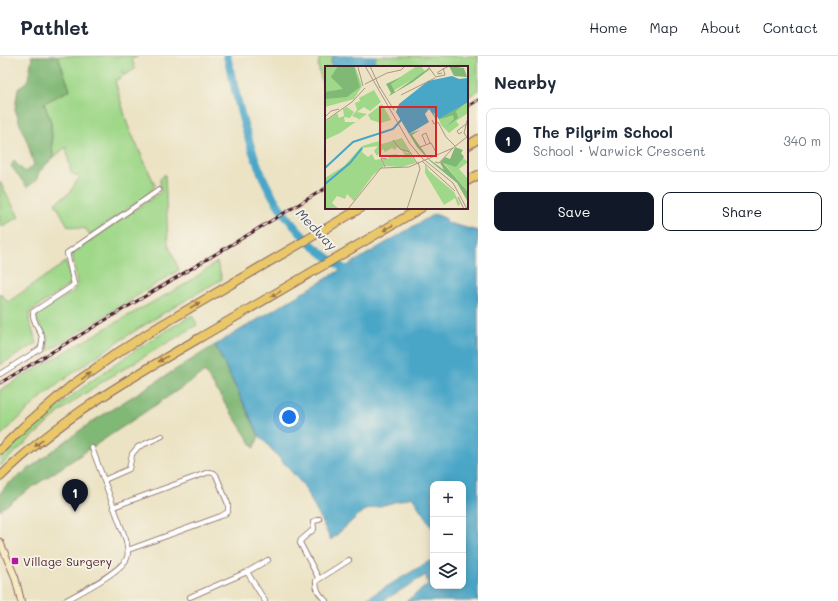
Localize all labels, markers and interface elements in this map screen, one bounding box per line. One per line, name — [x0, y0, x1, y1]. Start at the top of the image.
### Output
text: Pathlet — [20, 15, 89, 40]
text: Home — [589, 18, 627, 37]
text: Map — [649, 18, 678, 37]
text: About — [700, 18, 741, 37]
text: Contact — [763, 18, 818, 37]
inset map — [325, 66, 468, 209]
text: Nearby — [494, 71, 556, 93]
text: The Pilgrim School — [533, 122, 673, 142]
text: 1 — [505, 132, 511, 149]
text: 340 m — [783, 132, 821, 149]
text: School · Warwick Crescent — [533, 142, 706, 159]
button: Save — [494, 192, 654, 231]
button: Share — [662, 192, 822, 231]
water label: Medway — [293, 205, 341, 254]
one-way arrow — [382, 224, 394, 231]
one-way arrow — [270, 290, 282, 297]
one-way arrow — [189, 302, 201, 309]
one-way arrow — [157, 356, 169, 363]
one-way arrow — [80, 372, 91, 380]
your location — [279, 407, 299, 427]
one-way arrow — [33, 438, 44, 447]
pin: 1 — [62, 479, 88, 512]
map controls — [430, 481, 466, 589]
button: + — [430, 481, 466, 517]
button: − — [430, 517, 466, 553]
place label: Village Surgery — [23, 553, 112, 569]
button: layers — [430, 553, 466, 589]
marker: Village Surgery — [10, 556, 20, 566]

